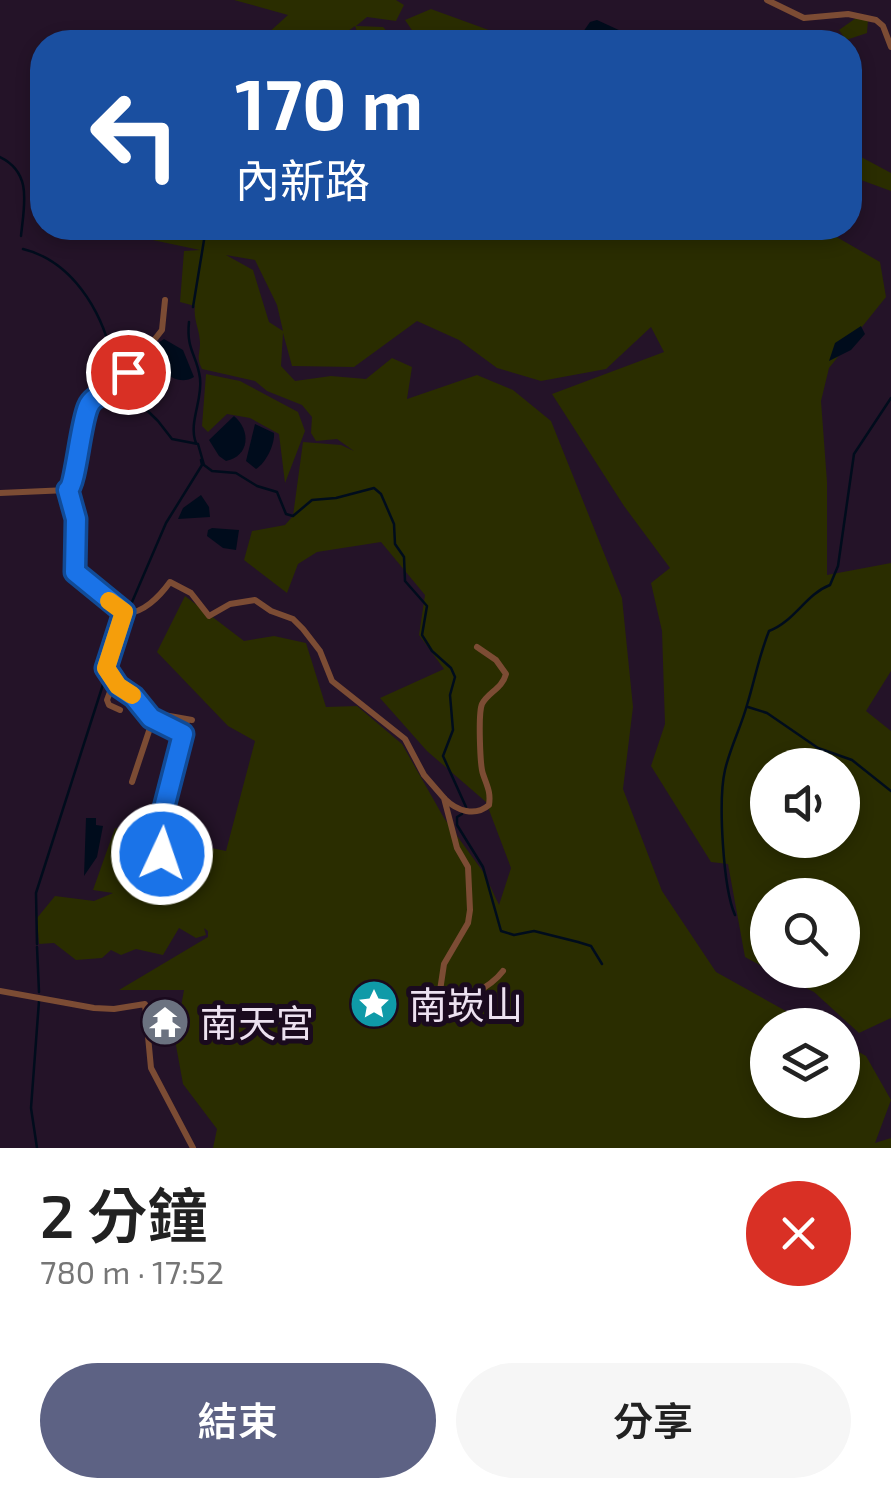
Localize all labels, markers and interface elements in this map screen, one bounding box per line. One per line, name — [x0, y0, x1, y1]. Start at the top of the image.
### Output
text: 170 m — [235, 60, 423, 144]
icon: left — [70, 70, 200, 200]
text: 內新路 — [235, 152, 370, 206]
pin — [86, 330, 171, 415]
icon: arrive — [101, 345, 156, 400]
map controls — [750, 748, 860, 1118]
button: sound — [750, 748, 860, 858]
position arrow — [110, 802, 214, 906]
button: search — [750, 878, 860, 988]
place icon: 南崁山 — [348, 978, 400, 1030]
place label: 南崁山 — [409, 981, 523, 1027]
temple icon: 南天宮 — [139, 996, 191, 1048]
place label: 南天宮 — [200, 999, 314, 1045]
button: layers — [750, 1008, 860, 1118]
text: 2 分鐘 — [40, 1178, 208, 1250]
button: close — [746, 1181, 851, 1286]
text: 780 m · 17:52 — [40, 1252, 224, 1290]
button: 結束 — [40, 1363, 436, 1478]
button: 分享 — [456, 1363, 851, 1478]

